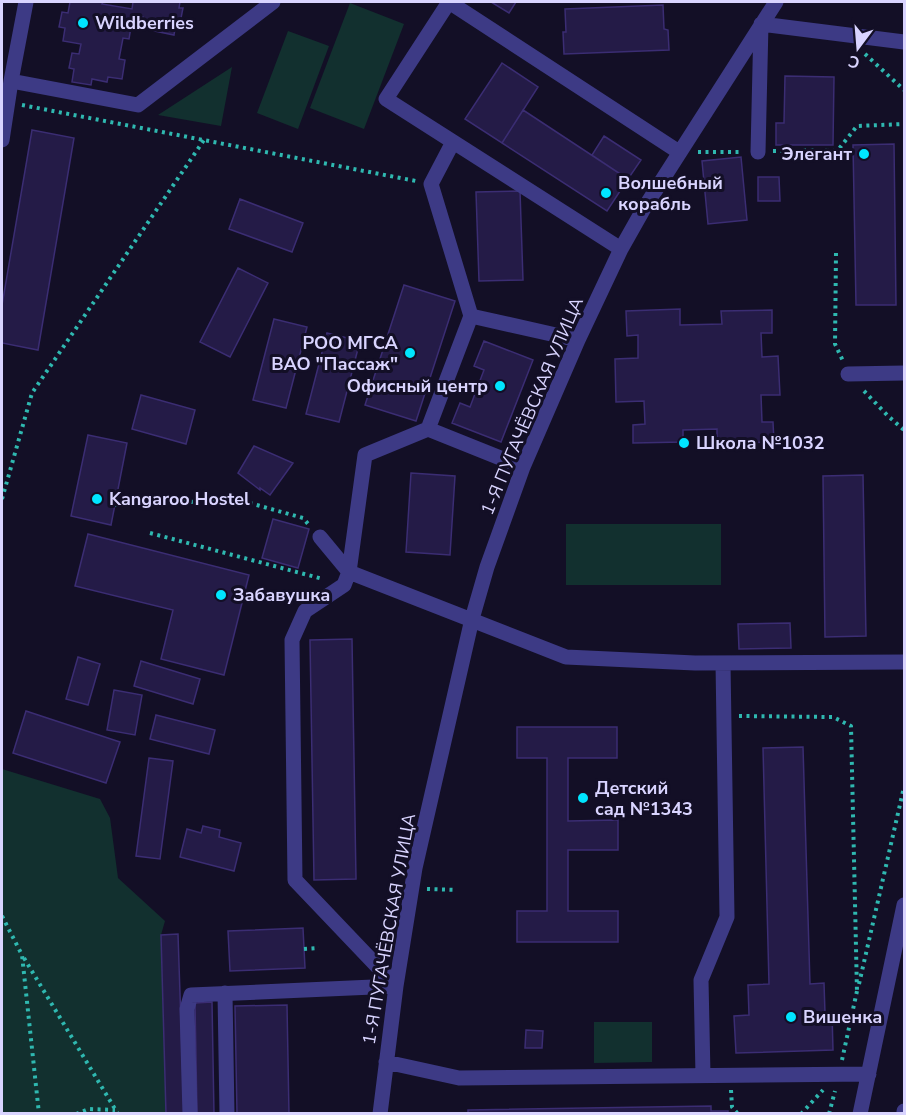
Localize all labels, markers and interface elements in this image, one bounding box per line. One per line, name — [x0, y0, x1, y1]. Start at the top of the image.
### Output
place label: Wildberries — [95, 11, 194, 35]
marker: Wildberries — [76, 16, 90, 30]
north arrow — [828, 18, 888, 78]
text: С — [846, 49, 862, 74]
place label: Элегант — [781, 142, 852, 166]
marker: Элегант — [857, 147, 871, 161]
place label: Волшебный корабль — [618, 171, 723, 216]
marker: Волшебный корабль — [599, 186, 613, 200]
street label: 1-Я ПУГАЧЁВСКАЯ УЛИЦА — [475, 293, 589, 519]
place label: РОО МГСА ВАО "Пассаж" — [271, 331, 399, 376]
marker: РОО МГСА ВАО "Пассаж" — [403, 346, 417, 360]
place label: Офисный центр — [347, 374, 488, 398]
marker: Офисный центр — [493, 379, 507, 393]
place label: Школа №1032 — [696, 431, 825, 455]
marker: Школа №1032 — [677, 436, 691, 450]
place label: Kangaroo Hostel — [109, 487, 250, 511]
marker: Kangaroo Hostel — [90, 492, 104, 506]
place label: Забавушка — [233, 583, 330, 607]
marker: Забавушка — [214, 588, 228, 602]
place label: Детский сад №1343 — [595, 776, 693, 821]
marker: Детский сад №1343 — [576, 791, 590, 805]
street label: 1-Я ПУГАЧЁВСКАЯ УЛИЦА — [357, 811, 421, 1047]
place label: Вишенка — [803, 1005, 882, 1029]
marker: Вишенка — [784, 1010, 798, 1024]

